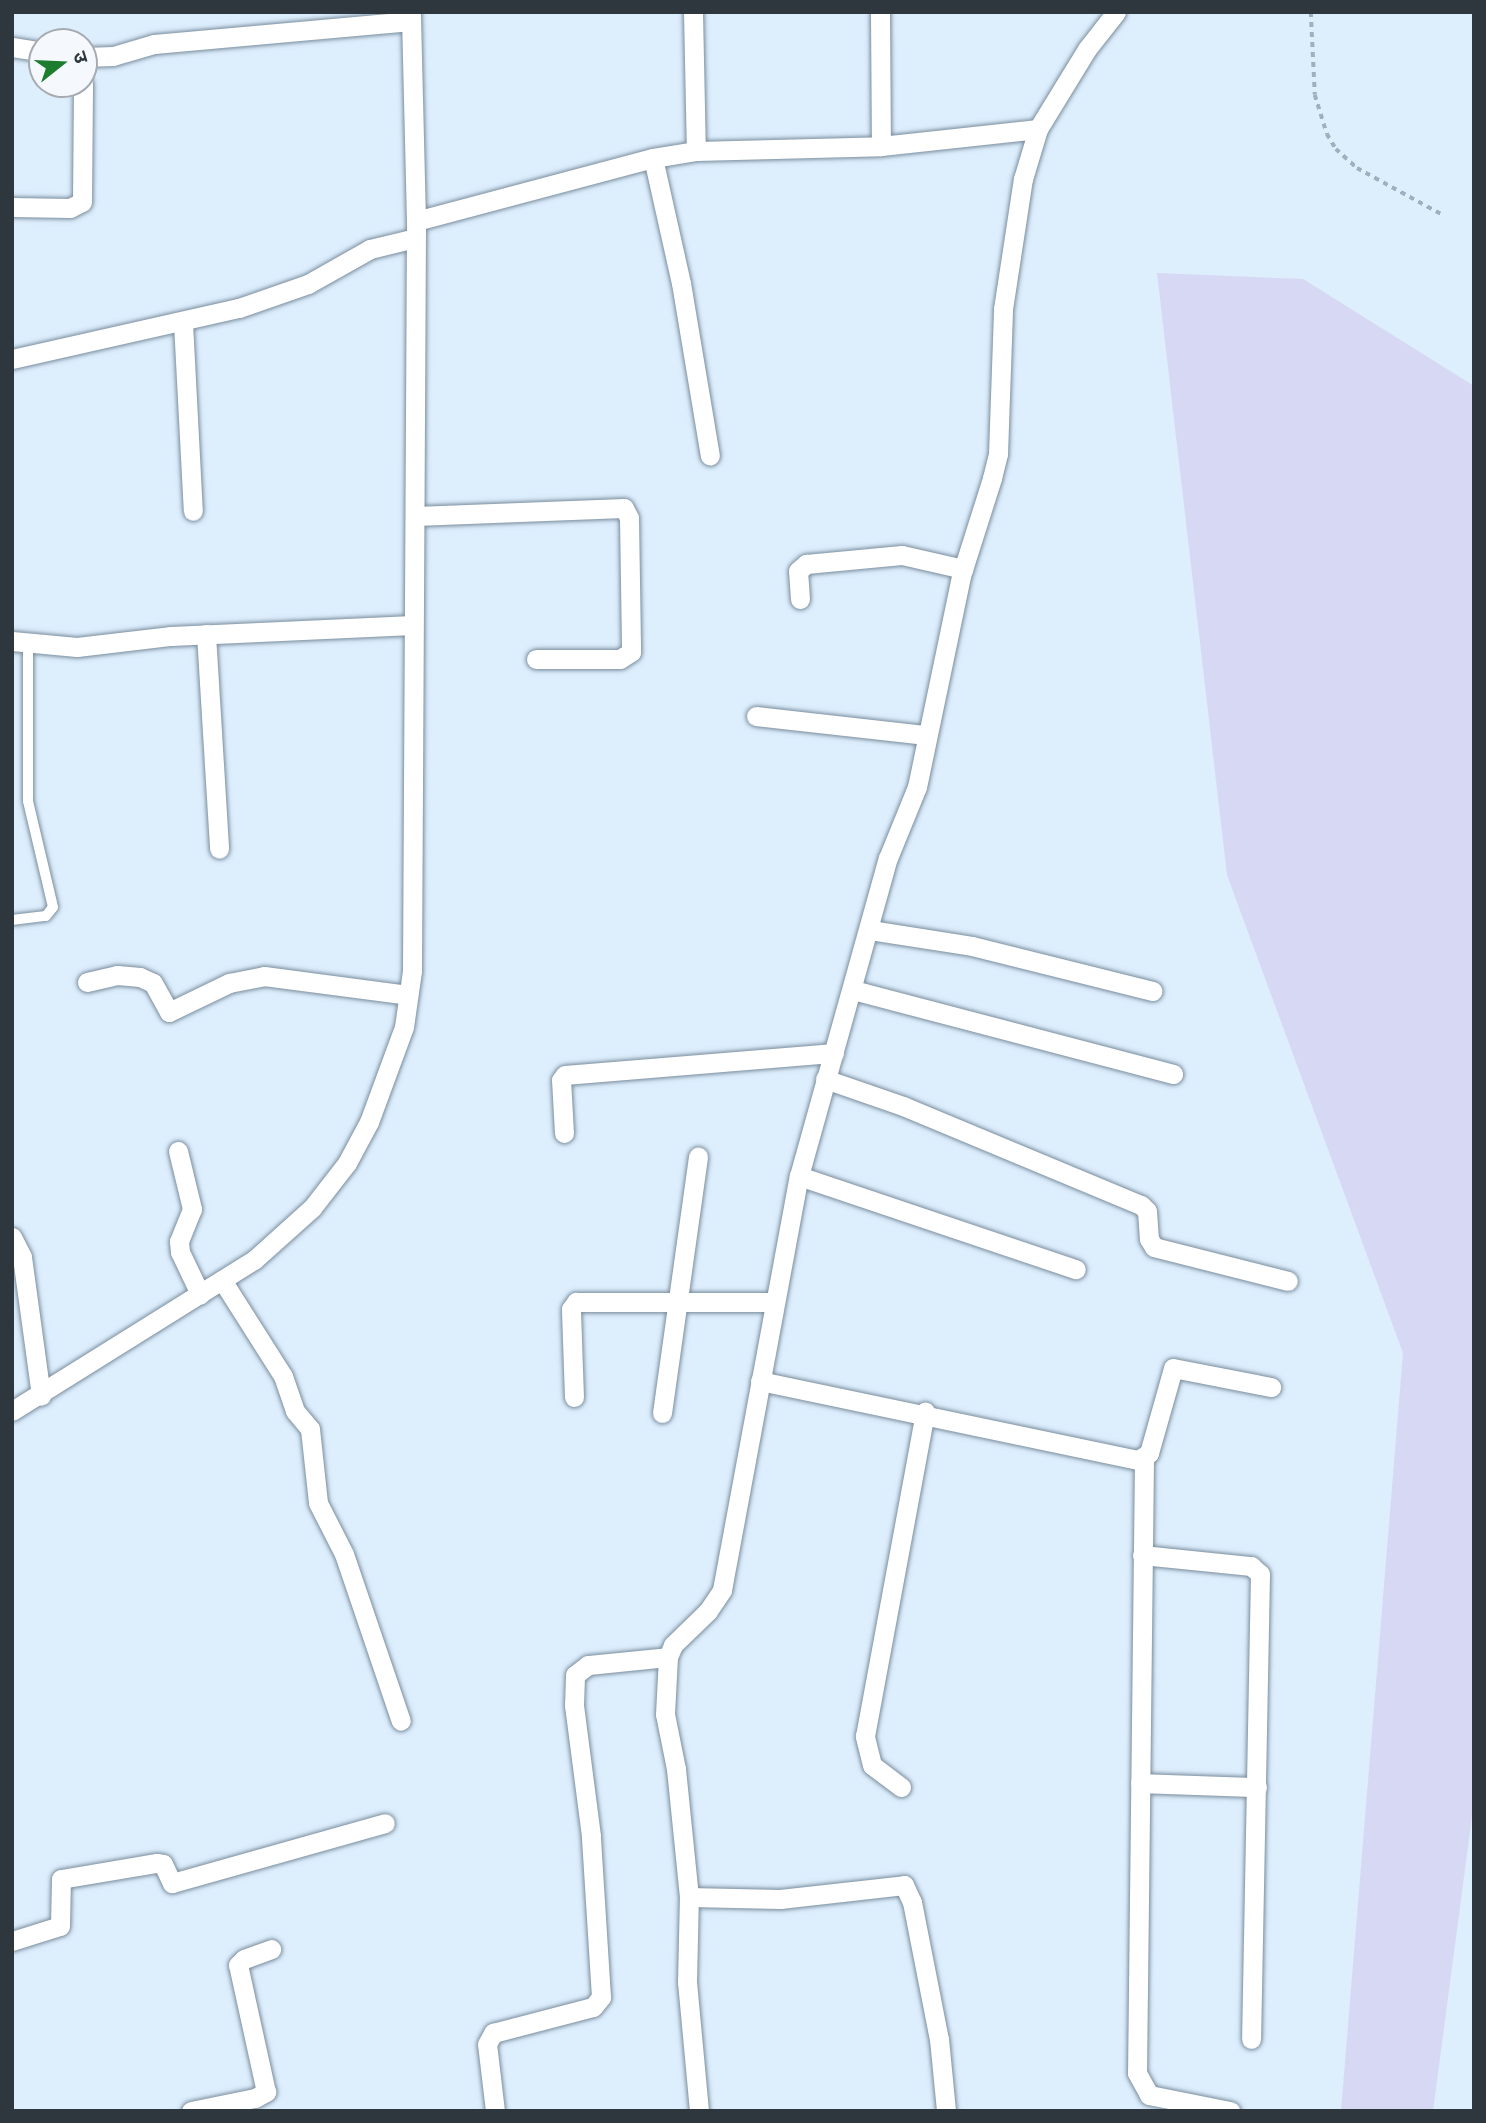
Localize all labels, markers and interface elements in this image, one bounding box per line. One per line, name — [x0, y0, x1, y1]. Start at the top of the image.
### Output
north arrow — [28, 28, 98, 98]
text: उ — [69, 48, 94, 66]

